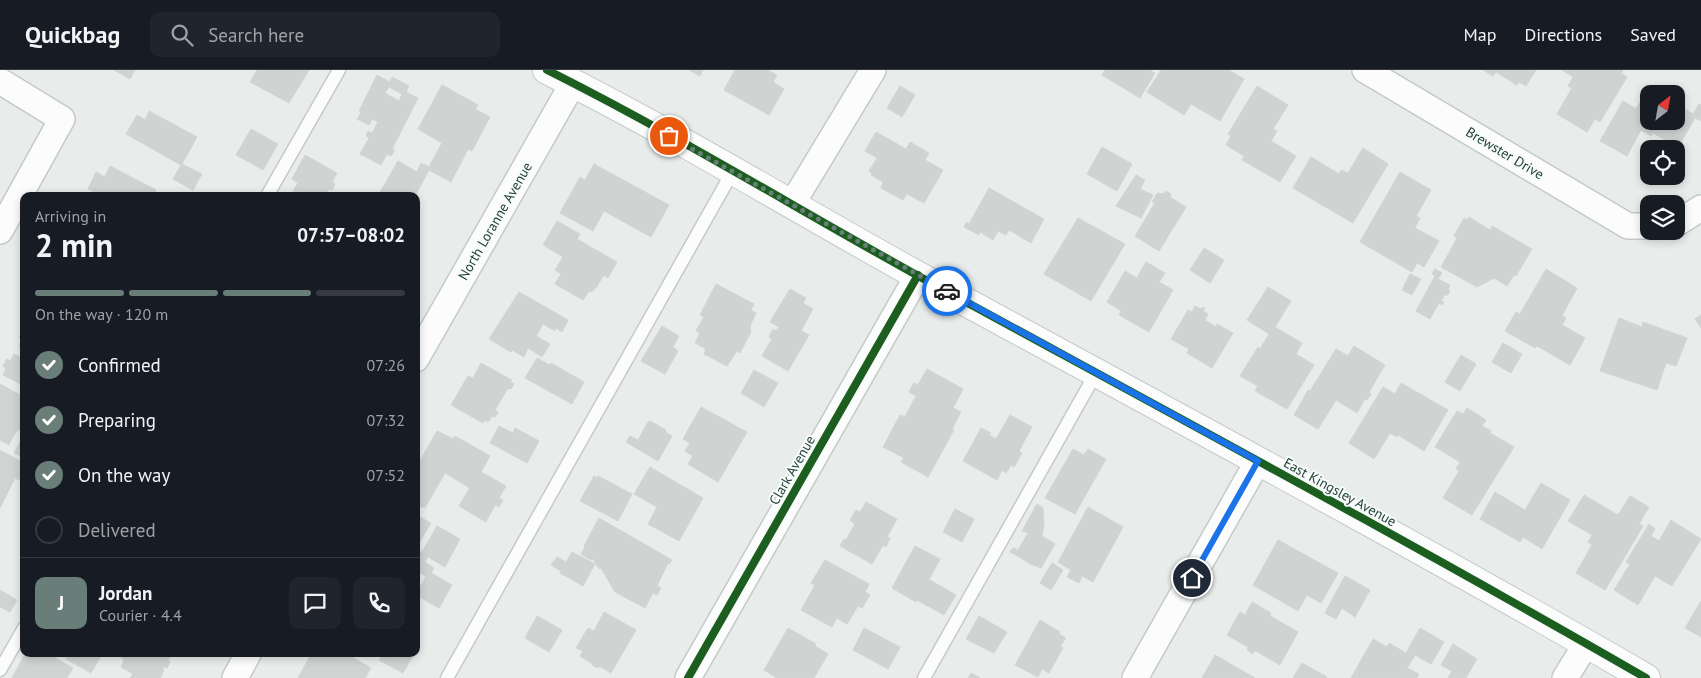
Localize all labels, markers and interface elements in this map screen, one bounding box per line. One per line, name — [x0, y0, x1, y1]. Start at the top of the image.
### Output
search box — [150, 12, 500, 57]
text: Quickbag — [25, 19, 120, 50]
icon: search — [168, 21, 196, 49]
text: Search here — [208, 23, 304, 47]
text: Map — [1464, 23, 1496, 46]
text: Directions — [1524, 23, 1602, 46]
text: Saved — [1630, 23, 1676, 46]
north arrow — [1640, 85, 1685, 130]
map controls — [1640, 85, 1685, 240]
pin — [648, 115, 690, 157]
icon: bag — [655, 122, 683, 150]
street label: Brewster Drive — [1463, 123, 1547, 183]
button: locate — [1640, 140, 1685, 185]
street label: North Loranne Avenue — [454, 159, 536, 283]
button: layers — [1640, 195, 1685, 240]
text: Arriving in — [35, 206, 106, 226]
text: 07:57–08:02 — [297, 223, 405, 247]
text: 2 min — [35, 224, 113, 266]
courier — [922, 266, 972, 316]
icon: car — [933, 277, 961, 305]
text: On the way · 120 m — [35, 304, 168, 324]
icon: check — [35, 351, 63, 379]
text: Confirmed — [78, 353, 161, 377]
text: 07:26 — [367, 355, 405, 375]
icon: check — [35, 406, 63, 434]
text: Preparing — [78, 408, 156, 432]
text: 07:32 — [367, 410, 405, 430]
street label: Clark Avenue — [765, 432, 819, 508]
street label: East Kingsley Avenue — [1280, 454, 1400, 530]
icon: check — [35, 461, 63, 489]
text: On the way — [78, 463, 170, 487]
text: 07:52 — [367, 465, 405, 485]
text: Delivered — [78, 518, 156, 542]
pin — [1171, 557, 1213, 599]
icon: home — [1178, 564, 1206, 592]
button: chat — [289, 577, 341, 629]
button: phone — [353, 577, 405, 629]
text: Jordan — [99, 581, 152, 605]
text: J — [58, 591, 64, 615]
text: Courier · 4.4 — [99, 605, 182, 625]

